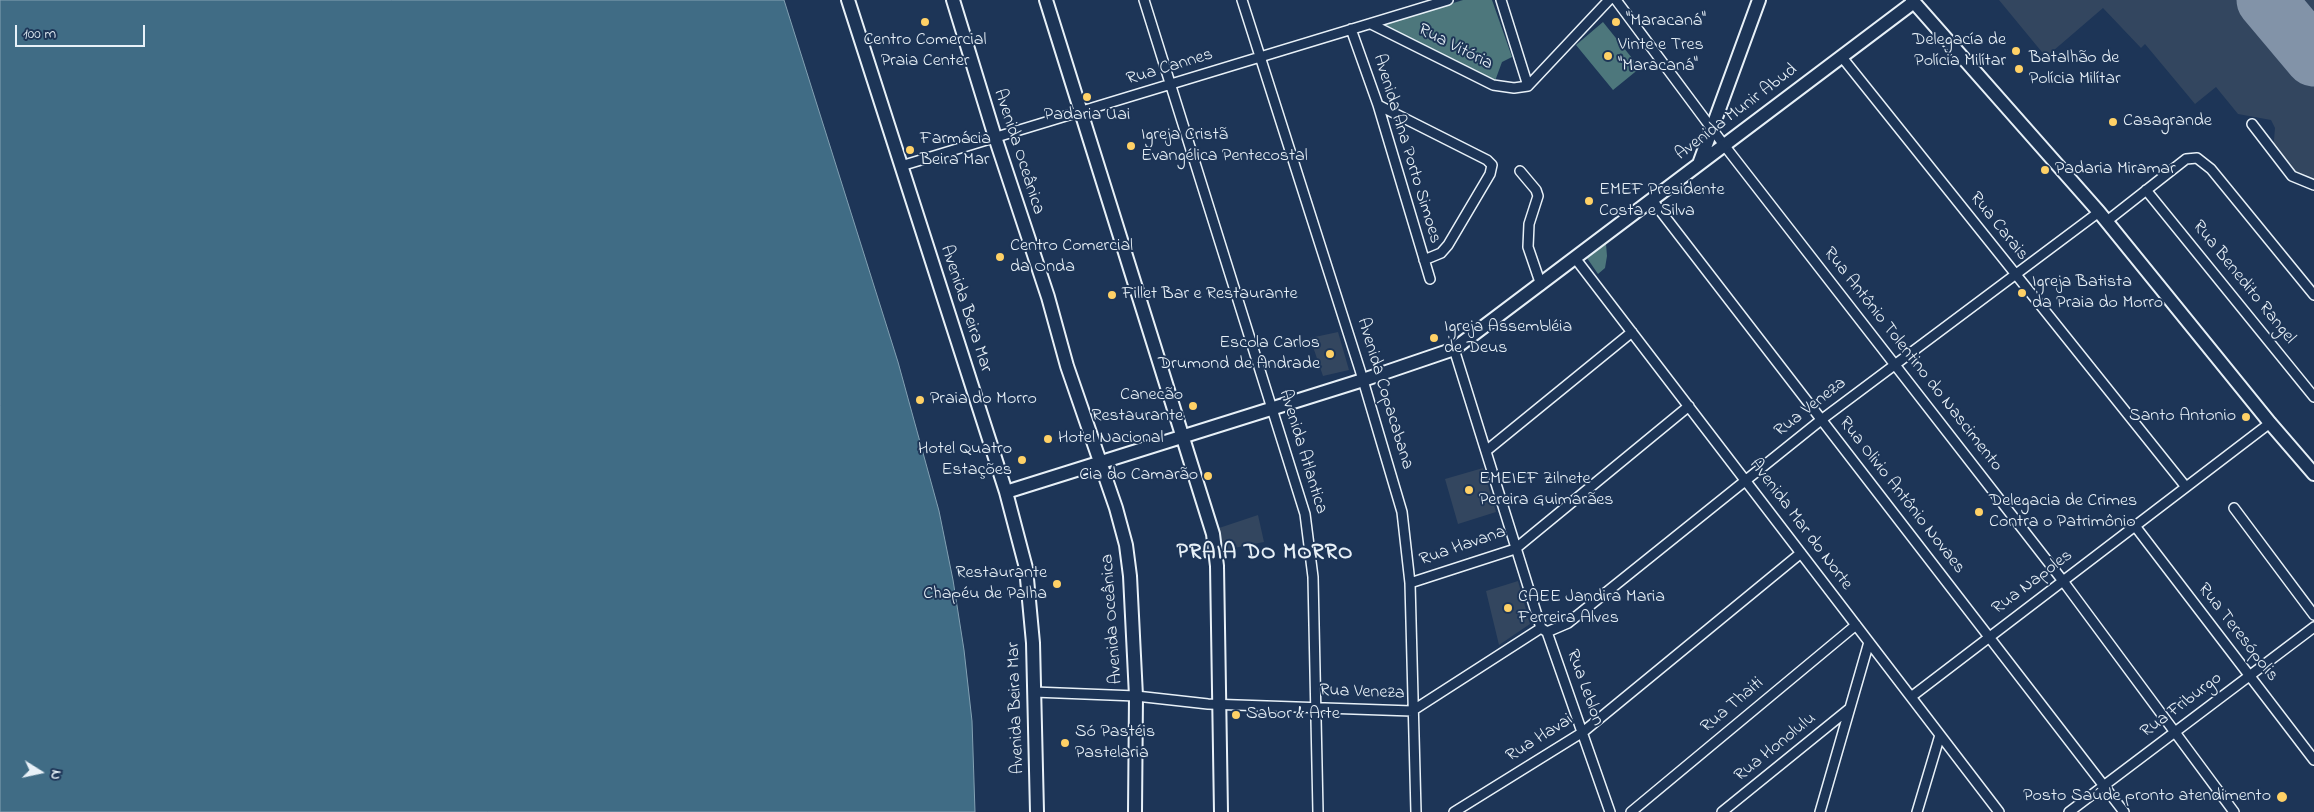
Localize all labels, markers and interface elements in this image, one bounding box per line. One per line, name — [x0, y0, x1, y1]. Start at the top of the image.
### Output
place label: "Maracaná" — [1626, 11, 1706, 33]
scale bar — [18, 15, 148, 47]
marker: Centro Comercial Praia Center — [919, 16, 931, 28]
marker: "Maracaná" — [1610, 16, 1622, 28]
street label: Rua Vitória — [1414, 20, 1496, 76]
text: 100 m — [23, 23, 56, 45]
place label: Centro Comercial Praia Center — [863, 30, 987, 72]
place label: Delegacía de Polícia Milítar — [1912, 30, 2006, 72]
place label: Vinte e Tres "Maracaná" — [1618, 35, 1704, 78]
street label: Rua Cannes — [1124, 45, 1216, 91]
marker: Delegacía de Polícia Milítar — [2010, 45, 2022, 57]
place label: Batalhão de Polícia Milítar — [2029, 48, 2121, 90]
marker: Vinte e Tres "Maracaná" — [1602, 50, 1614, 62]
street label: Avenida Ana Porto Simoes — [1367, 52, 1445, 246]
street label: Avenida Munir Abud — [1672, 60, 1802, 166]
marker: Batalhão de Polícia Milítar — [2013, 63, 2025, 75]
street label: Avenida Oceânica — [988, 87, 1048, 217]
marker: Padaria Uai — [1081, 91, 1093, 103]
place label: Padaria Uai — [1044, 105, 1130, 127]
place label: Casagrande — [2123, 111, 2212, 133]
marker: Casagrande — [2107, 116, 2119, 128]
place label: Igreja Cristã Evangélica Pentecostal — [1141, 125, 1308, 168]
place label: Farmácia Beira Mar — [920, 129, 991, 172]
marker: Igreja Cristã Evangélica Pentecostal — [1125, 140, 1137, 152]
marker: Farmácia Beira Mar — [904, 144, 916, 156]
place label: Padaria Miramar — [2055, 159, 2176, 181]
marker: Padaria Miramar — [2039, 164, 2051, 176]
place label: EMEF Presidente Costa e Silva — [1599, 180, 1724, 222]
street label: Rua Carais — [1964, 188, 2032, 266]
marker: EMEF Presidente Costa e Silva — [1583, 195, 1595, 207]
street label: Rua Benedito Rangel — [2187, 217, 2299, 349]
place label: Centro Comercial da Onda — [1010, 236, 1133, 278]
street label: Avenida Beira Mar — [934, 243, 996, 375]
street label: Rua Antônio Tolentino do Nascimento — [1818, 244, 2006, 476]
marker: Centro Comercial da Onda — [994, 251, 1006, 263]
place label: Igreja Batista da Praia do Morro — [2032, 272, 2163, 314]
place label: Fillet Bar e Restaurante — [1122, 284, 1298, 306]
marker: Igreja Batista da Praia do Morro — [2016, 287, 2028, 299]
marker: Fillet Bar e Restaurante — [1106, 289, 1118, 301]
street label: Avenida Copacabana — [1351, 316, 1417, 472]
place label: Igreja Assembléia de Deus — [1444, 317, 1572, 359]
marker: Igreja Assembléia de Deus — [1428, 332, 1440, 344]
place label: Escola Carlos Drumond de Andrade — [1158, 333, 1320, 376]
marker: Escola Carlos Drumond de Andrade — [1324, 348, 1336, 360]
street label: Rua Veneza — [1771, 373, 1851, 443]
place label: Canecão Restaurante — [1092, 385, 1183, 428]
street label: Avenida Atlantica — [1273, 387, 1331, 517]
place label: Praia do Morro — [930, 389, 1037, 411]
marker: Praia do Morro — [914, 394, 926, 406]
marker: Canecão Restaurante — [1187, 400, 1199, 412]
place label: Santo Antonio — [2129, 406, 2236, 428]
marker: Santo Antonio — [2240, 411, 2252, 423]
street label: Rua Olivio Antônio Novaes — [1833, 413, 1969, 579]
place label: Hotel Nacional — [1058, 428, 1164, 450]
marker: Hotel Nacional — [1042, 433, 1054, 445]
place label: Hotel Quatro Estações — [918, 439, 1012, 482]
marker: Hotel Quatro Estações — [1016, 454, 1028, 466]
street label: Avenida Mar do Norte — [1744, 455, 1856, 595]
place label: Cia do Camarão — [1079, 465, 1198, 487]
place label: EMEIEF Zilnete Pereira Guimarães — [1479, 469, 1613, 512]
marker: Cia do Camarão — [1202, 470, 1214, 482]
marker: EMEIEF Zilnete Pereira Guimarães — [1463, 484, 1475, 496]
place label: Delegacia de Crimes Contra o Patrimônio — [1989, 491, 2137, 534]
marker: Delegacia de Crimes Contra o Patrimônio — [1973, 506, 1985, 518]
street label: Rua Havana — [1417, 522, 1509, 572]
district label: PRAIA DO MORRO — [1175, 541, 1355, 567]
street label: Rua Napoles — [1989, 546, 2077, 620]
street label: Avenida Oceânica — [1098, 553, 1128, 685]
place label: Restaurante Chapéu de Palha — [923, 563, 1047, 606]
marker: Restaurante Chapéu de Palha — [1051, 578, 1063, 590]
street label: Rua Teresópolis — [2192, 579, 2282, 687]
place label: CAEE Jandira Maria Ferreira Alves — [1518, 587, 1665, 630]
marker: CAEE Jandira Maria Ferreira Alves — [1502, 602, 1514, 614]
street label: Avenida Beira Mar — [1004, 641, 1030, 775]
street label: Rua Leblon — [1560, 647, 1608, 729]
street label: Rua Friburgo — [2137, 668, 2227, 744]
street label: Rua Thaiti — [1697, 673, 1769, 739]
street label: Rua Veneza — [1319, 681, 1405, 705]
place label: Sabor & Arte — [1246, 704, 1340, 726]
marker: Sabor & Arte — [1230, 709, 1242, 721]
street label: Rua Honolulu — [1731, 709, 1821, 787]
street label: Rua Havai — [1503, 710, 1577, 768]
place label: Só Pastéis Pastelaria — [1075, 722, 1155, 764]
marker: Só Pastéis Pastelaria — [1059, 737, 1071, 749]
north arrow — [15, 747, 65, 797]
text: N — [44, 768, 66, 781]
place label: Posto Saúde pronto atendimento — [2023, 786, 2271, 808]
marker: Posto Saúde pronto atendimento — [2275, 790, 2289, 804]

